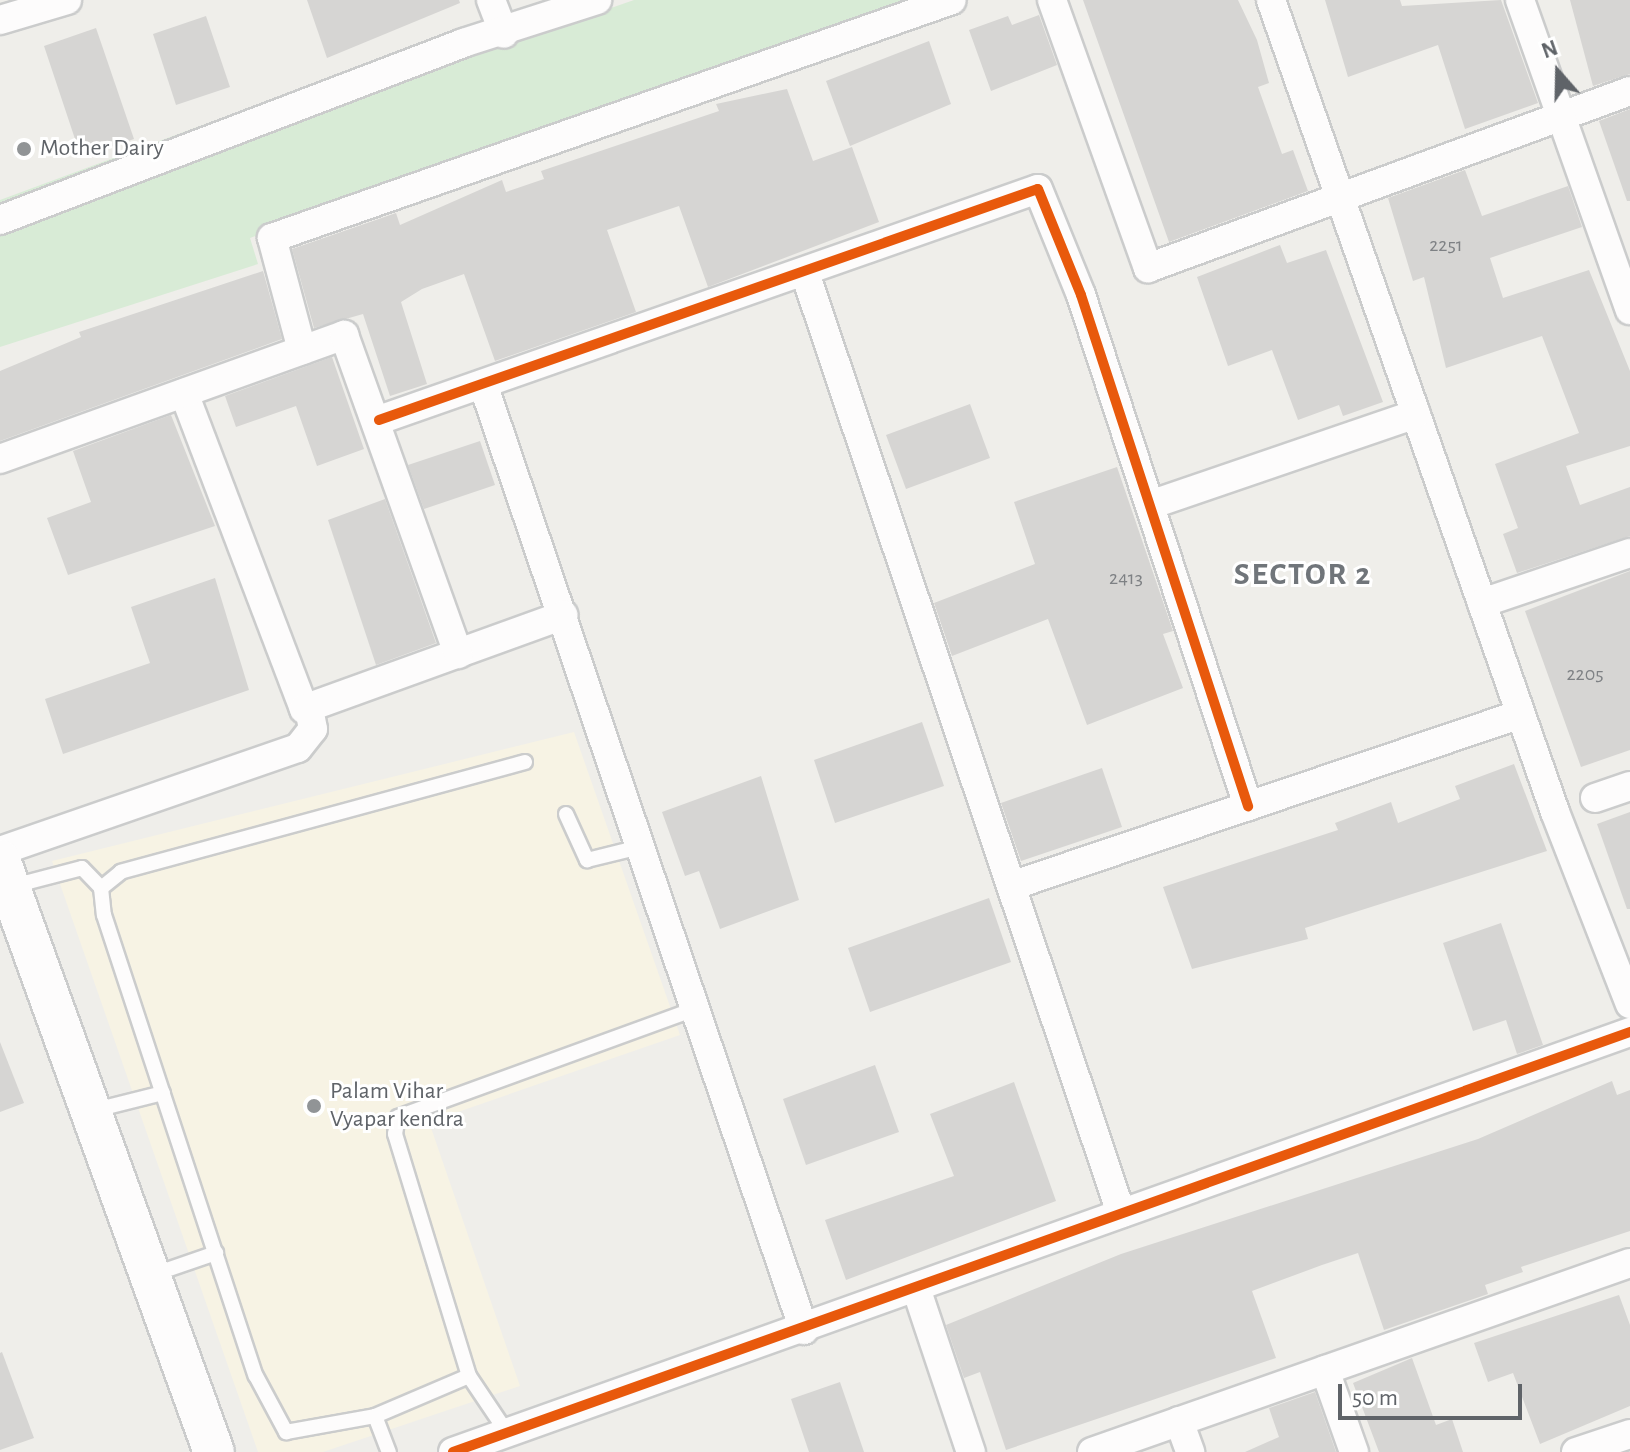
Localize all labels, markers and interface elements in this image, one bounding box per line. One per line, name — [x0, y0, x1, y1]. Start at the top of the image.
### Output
north arrow — [1518, 32, 1598, 112]
text: N — [1539, 36, 1561, 62]
place label: Mother Dairy — [40, 135, 164, 163]
marker: Mother Dairy — [15, 140, 33, 158]
house number: 2251 — [1429, 233, 1463, 257]
district label: SECTOR 2 — [1234, 555, 1372, 593]
house number: 2413 — [1109, 566, 1143, 590]
house number: 2205 — [1566, 662, 1604, 686]
place label: Palam Vihar Vyapar kendra — [330, 1078, 464, 1134]
marker: Palam Vihar Vyapar kendra — [305, 1097, 323, 1115]
scale bar — [1342, 1368, 1526, 1418]
text: 50 m — [1352, 1386, 1398, 1410]

